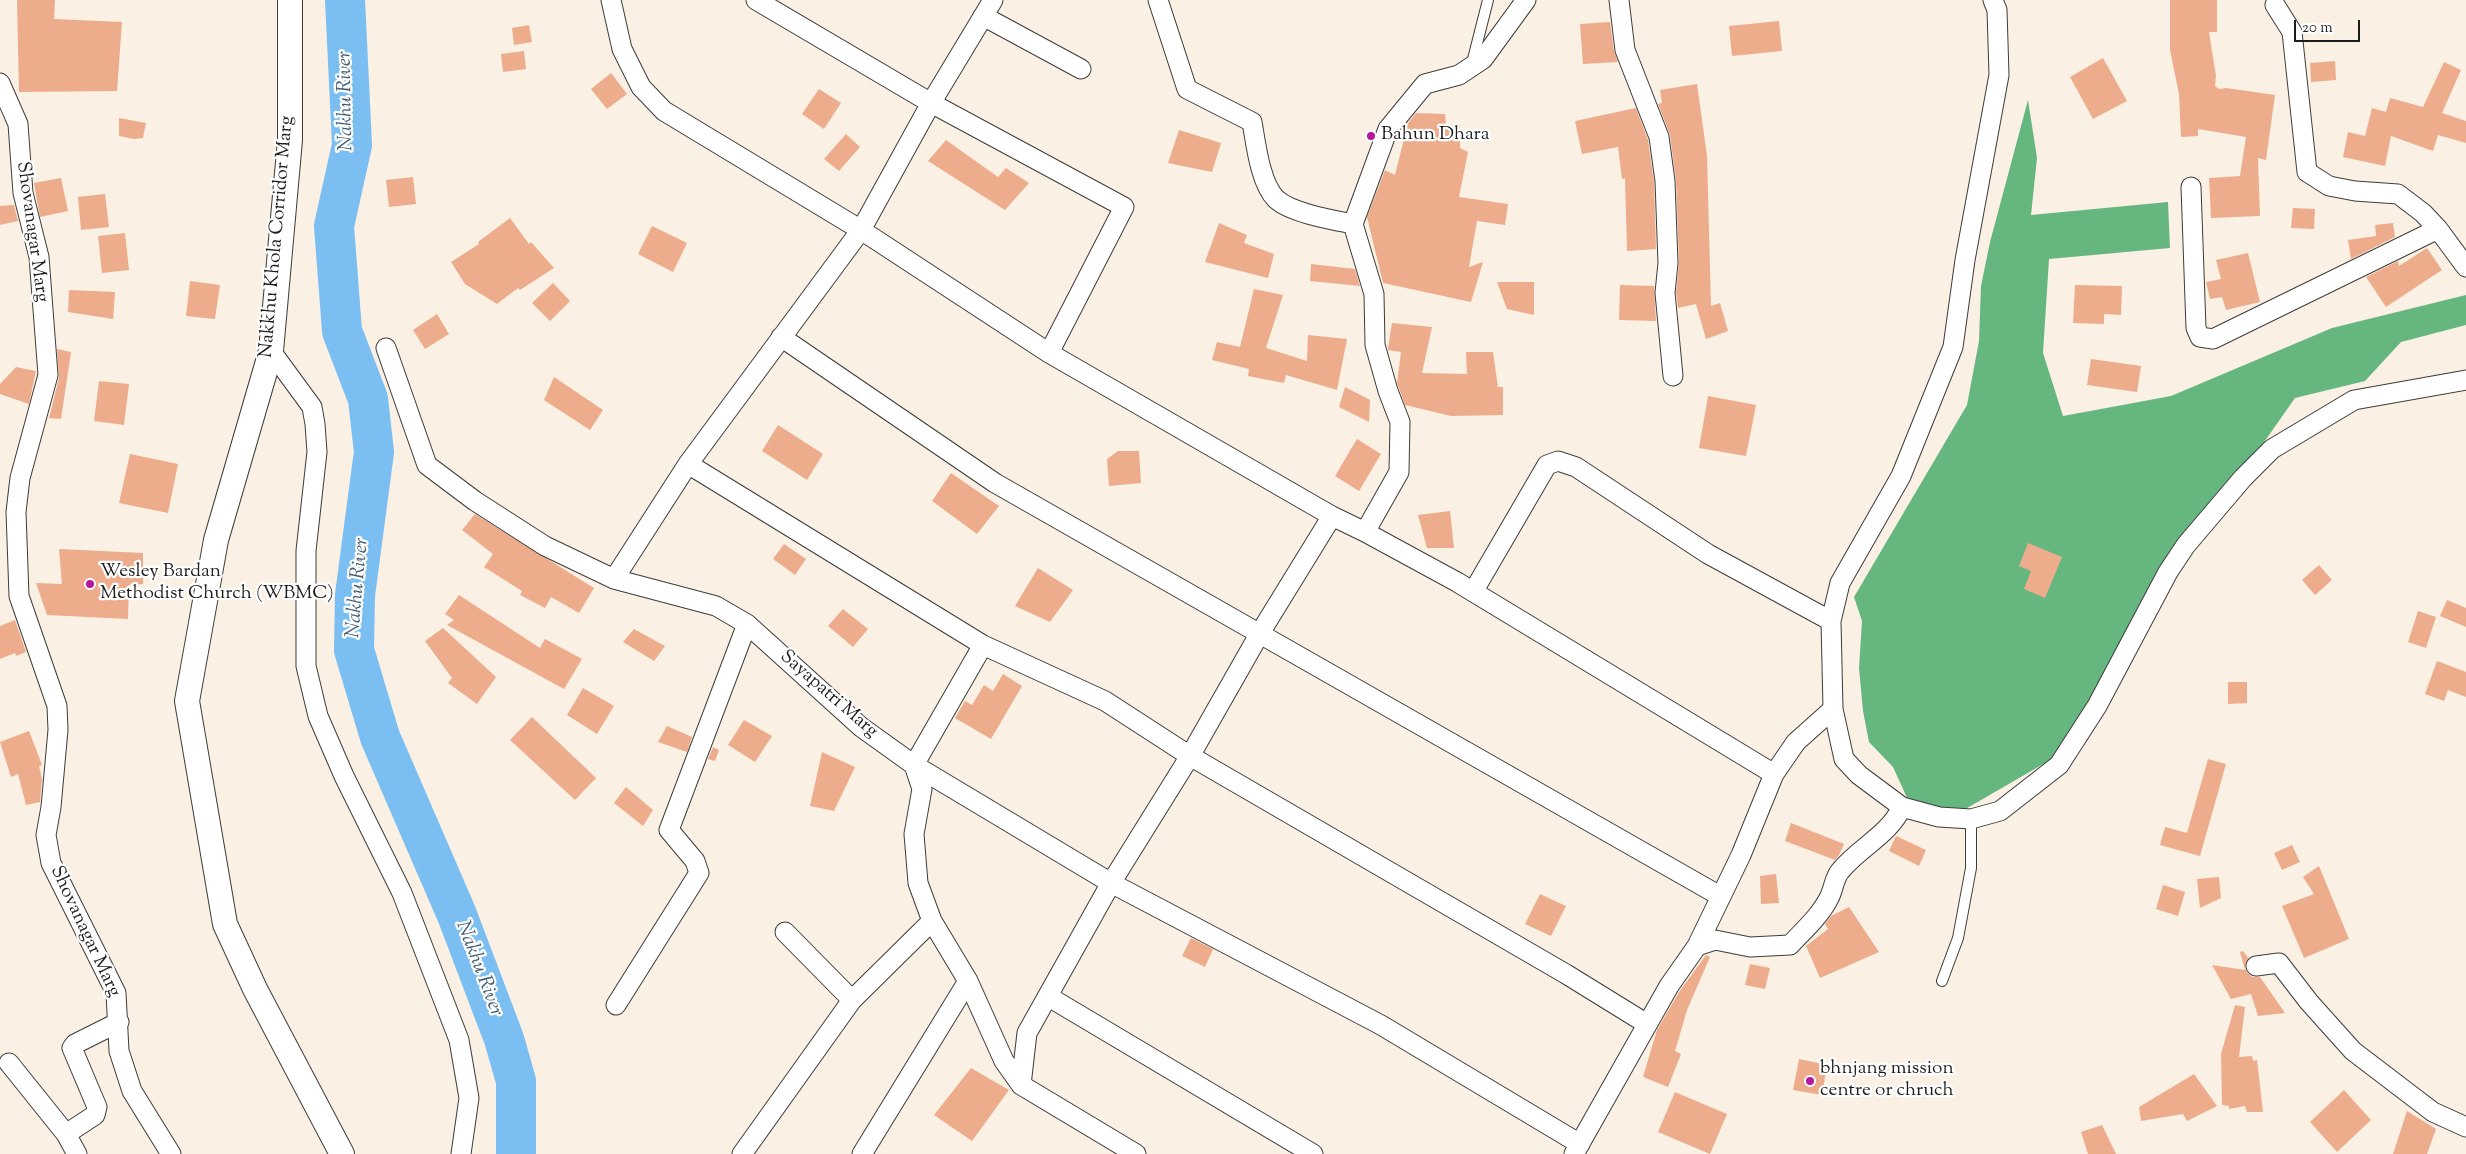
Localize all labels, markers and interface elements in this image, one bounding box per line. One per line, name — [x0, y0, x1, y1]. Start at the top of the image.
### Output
scale bar — [2296, 10, 2362, 42]
text: 20 m — [2302, 18, 2333, 39]
water label: Nakhu River — [334, 51, 360, 151]
street label: Nakkhu Khola Corridor Marg — [256, 115, 300, 359]
place label: Bahun Dhara — [1381, 125, 1489, 147]
marker: Bahun Dhara — [1365, 130, 1377, 142]
street label: Shovanagar Marg — [10, 160, 52, 304]
water label: Nakhu River — [343, 537, 375, 639]
place label: Wesley Bardan Methodist Church (WBMC) — [100, 562, 334, 606]
marker: Wesley Bardan Methodist Church (WBMC) — [84, 578, 96, 590]
street label: Sayapatri Marg — [774, 646, 882, 744]
street label: Shovanagar Marg — [44, 863, 124, 1001]
water label: Nakhu River — [449, 918, 507, 1020]
place label: bhnjang mission centre or chruch — [1820, 1059, 1954, 1103]
marker: bhnjang mission centre or chruch — [1804, 1075, 1816, 1087]

